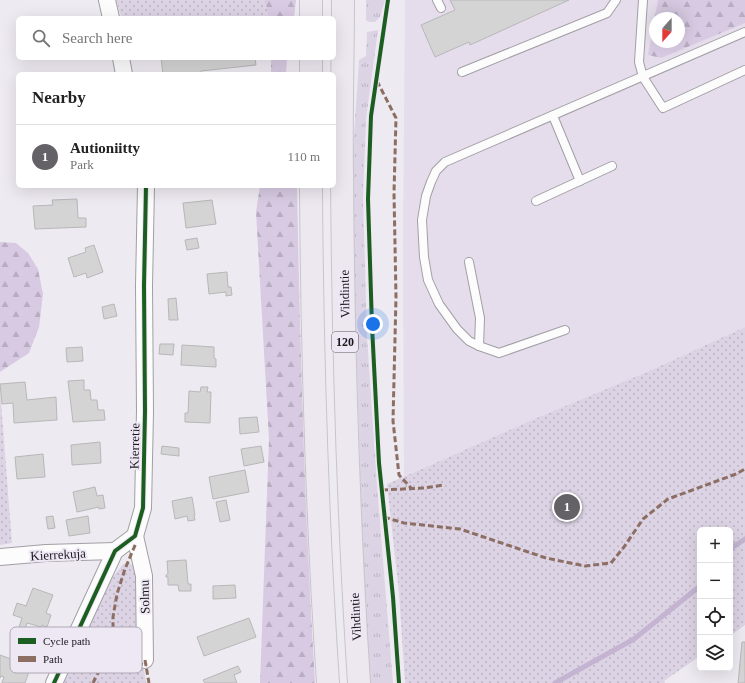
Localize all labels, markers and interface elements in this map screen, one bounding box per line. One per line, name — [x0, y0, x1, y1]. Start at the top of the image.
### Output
north arrow — [649, 12, 685, 48]
search box — [16, 16, 336, 60]
icon: search — [30, 27, 52, 49]
text: Search here — [62, 30, 132, 46]
text: Nearby — [32, 88, 86, 107]
text: Autioniitty — [70, 140, 140, 156]
text: 1 — [42, 149, 48, 164]
text: 110 m — [288, 149, 320, 164]
text: Park — [70, 157, 94, 172]
street label: Vihdintie — [337, 269, 352, 318]
your location — [363, 314, 383, 334]
road number: 120 — [332, 332, 358, 352]
street label: Kierretie — [127, 423, 142, 469]
pin: 1 — [554, 492, 580, 522]
map controls — [697, 527, 733, 671]
button: + — [697, 527, 733, 563]
street label: Kierrekuja — [30, 546, 86, 563]
button: − — [697, 563, 733, 599]
street label: Solmu — [136, 579, 153, 614]
street label: Vihdintie — [347, 592, 364, 641]
button: locate — [697, 599, 733, 635]
legend — [10, 627, 142, 673]
text: Cycle path — [43, 635, 91, 647]
button: layers — [697, 635, 733, 671]
text: Path — [43, 653, 63, 665]

